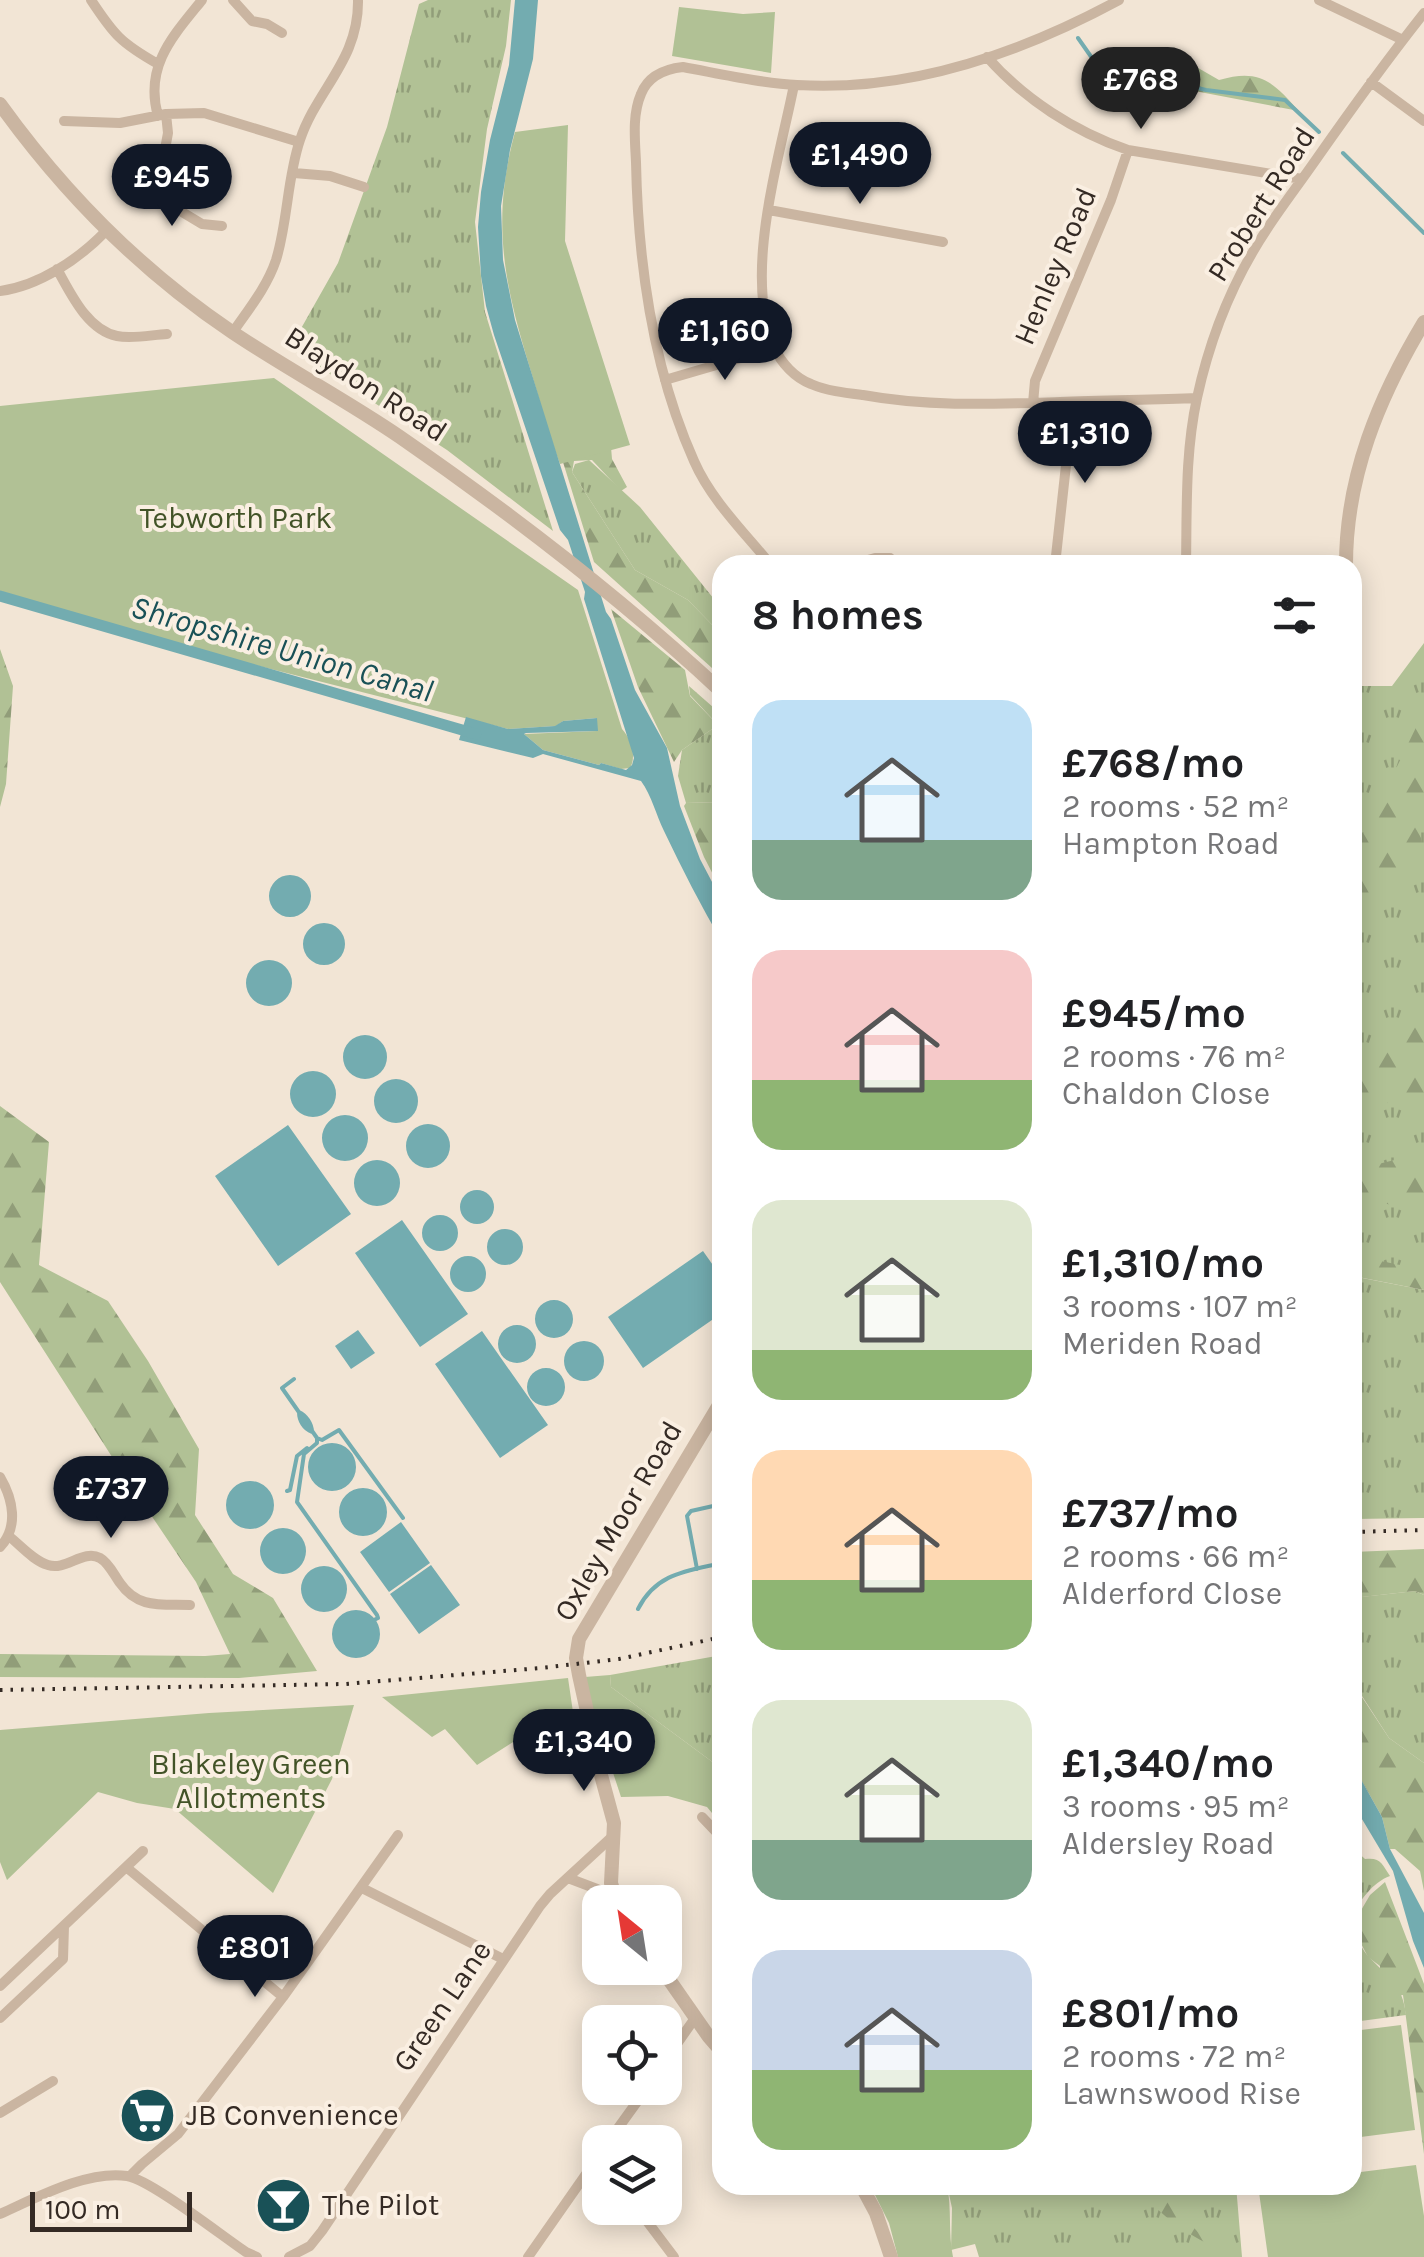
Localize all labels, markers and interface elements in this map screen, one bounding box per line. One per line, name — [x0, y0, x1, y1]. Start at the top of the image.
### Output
pin: £768 — [1082, 47, 1200, 132]
text: £768 — [1103, 61, 1179, 98]
street label: Probert Road — [1199, 120, 1323, 288]
pin: £1,490 — [779, 122, 941, 207]
text: £1,490 — [811, 136, 909, 173]
pin: £945 — [113, 144, 231, 229]
text: £945 — [134, 158, 210, 195]
street label: Henley Road — [1006, 182, 1104, 350]
pin: £1,160 — [644, 298, 806, 383]
text: £1,160 — [680, 312, 770, 349]
street label: Blaydon Road — [278, 318, 454, 450]
pin: £1,310 — [1004, 401, 1166, 486]
text: £1,310 — [1040, 415, 1130, 452]
park label: Tebworth Park — [140, 500, 332, 536]
water label: Shropshire Union Canal — [127, 588, 437, 710]
icon: filters — [1267, 588, 1322, 643]
text: 8 homes — [752, 590, 924, 640]
text: £768/mo — [1062, 738, 1244, 788]
icon: home — [832, 740, 952, 860]
text: 2 rooms · 52 m² — [1062, 788, 1289, 825]
text: Hampton Road — [1062, 825, 1280, 862]
text: £945/mo — [1062, 988, 1246, 1038]
icon: home — [832, 990, 952, 1110]
text: 2 rooms · 76 m² — [1062, 1038, 1286, 1075]
text: Chaldon Close — [1062, 1075, 1270, 1112]
text: £1,310/mo — [1062, 1238, 1264, 1288]
icon: home — [832, 1240, 952, 1360]
text: 3 rooms · 107 m² — [1062, 1288, 1298, 1325]
text: Meriden Road — [1062, 1325, 1263, 1362]
street label: Oxley Moor Road — [546, 1415, 690, 1627]
pin: £737 — [52, 1456, 170, 1541]
text: £737 — [76, 1470, 147, 1507]
text: £737/mo — [1062, 1488, 1239, 1538]
icon: home — [832, 1490, 952, 1610]
text: 2 rooms · 66 m² — [1062, 1538, 1289, 1575]
text: Alderford Close — [1062, 1575, 1282, 1612]
pin: £1,340 — [503, 1709, 665, 1794]
text: £1,340 — [535, 1723, 633, 1760]
text: £1,340/mo — [1062, 1738, 1274, 1788]
icon: home — [832, 1740, 952, 1860]
park label: Blakeley Green Allotments — [151, 1746, 351, 1816]
text: 3 rooms · 95 m² — [1062, 1788, 1290, 1825]
text: Aldersley Road — [1062, 1825, 1275, 1862]
north arrow — [582, 1885, 682, 1985]
map controls — [582, 1885, 682, 2225]
pin: £801 — [196, 1915, 314, 2000]
text: £801 — [219, 1929, 291, 1966]
street label: Green Lane — [385, 1934, 499, 2078]
text: £801/mo — [1062, 1988, 1239, 2038]
icon: home — [832, 1990, 952, 2110]
button: locate — [582, 2005, 682, 2105]
text: 2 rooms · 72 m² — [1062, 2038, 1286, 2075]
text: Lawnswood Rise — [1062, 2075, 1301, 2112]
supermarket icon: JB Convenience — [117, 2085, 177, 2145]
place label: JB Convenience — [186, 2097, 399, 2133]
button: layers — [582, 2125, 682, 2225]
bar icon: The Pilot — [253, 2175, 313, 2235]
scale bar — [30, 2187, 192, 2232]
place label: The Pilot — [322, 2187, 439, 2223]
text: 100 m — [45, 2193, 120, 2226]

